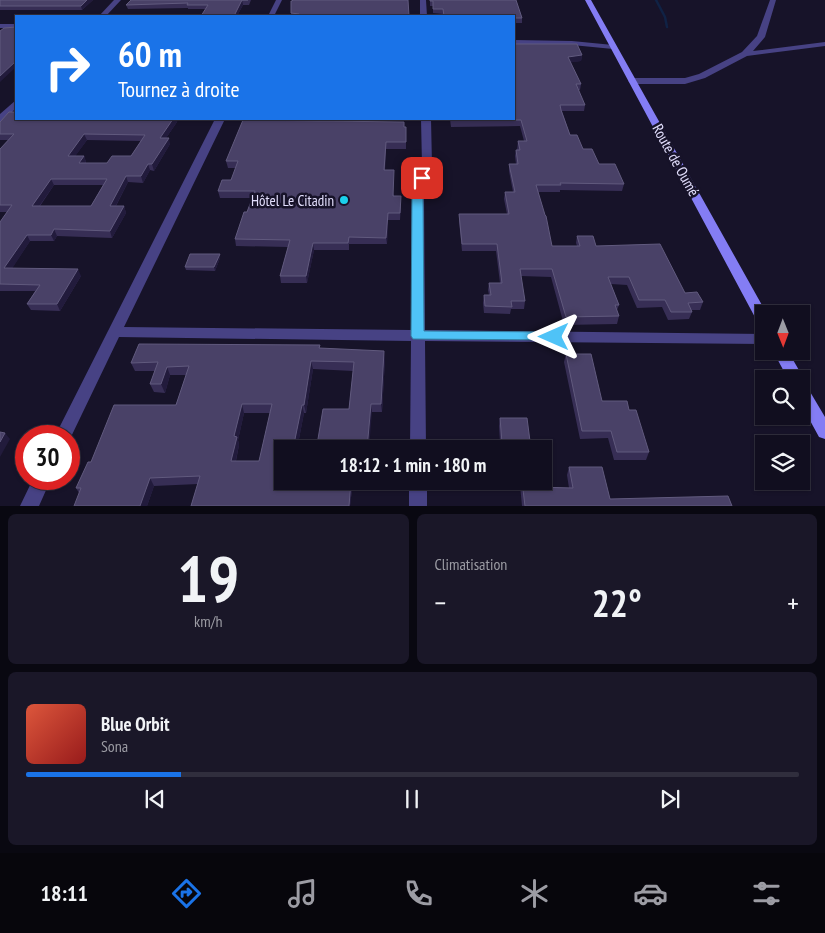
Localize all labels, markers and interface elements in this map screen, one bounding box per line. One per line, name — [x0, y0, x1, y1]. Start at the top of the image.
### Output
text: 60 m — [118, 31, 182, 77]
icon: right — [35, 35, 100, 100]
text: Tournez à droite — [118, 75, 240, 103]
street label: Route de Oumé — [648, 121, 704, 199]
pin — [401, 157, 443, 199]
icon: arrive — [408, 164, 436, 192]
place label: Hôtel Le Citadin — [251, 191, 334, 210]
marker: Hôtel Le Citadin — [338, 194, 350, 206]
north arrow — [755, 305, 810, 360]
map controls — [755, 305, 810, 490]
position arrow — [527, 310, 579, 362]
button: search — [755, 370, 810, 425]
speed limit sign: 30 — [15, 425, 80, 490]
button: layers — [755, 435, 810, 490]
text: 18:12 · 1 min · 180 m — [340, 453, 486, 477]
text: 19 — [177, 536, 239, 620]
text: Climatisation — [435, 554, 507, 574]
text: 22° — [592, 578, 642, 627]
text: − — [435, 584, 446, 621]
text: + — [787, 584, 799, 621]
text: km/h — [194, 611, 222, 631]
text: Blue Orbit — [101, 712, 170, 736]
text: Sona — [101, 736, 128, 756]
icon: previous — [141, 785, 169, 813]
icon: pause — [398, 785, 426, 813]
icon: next — [656, 785, 684, 813]
icon: directions — [169, 876, 204, 911]
icon: music — [285, 876, 320, 911]
icon: phone — [401, 876, 436, 911]
icon: climate — [517, 876, 552, 911]
icon: car — [633, 876, 668, 911]
icon: filters — [749, 876, 784, 911]
text: 18:11 — [41, 879, 88, 907]

